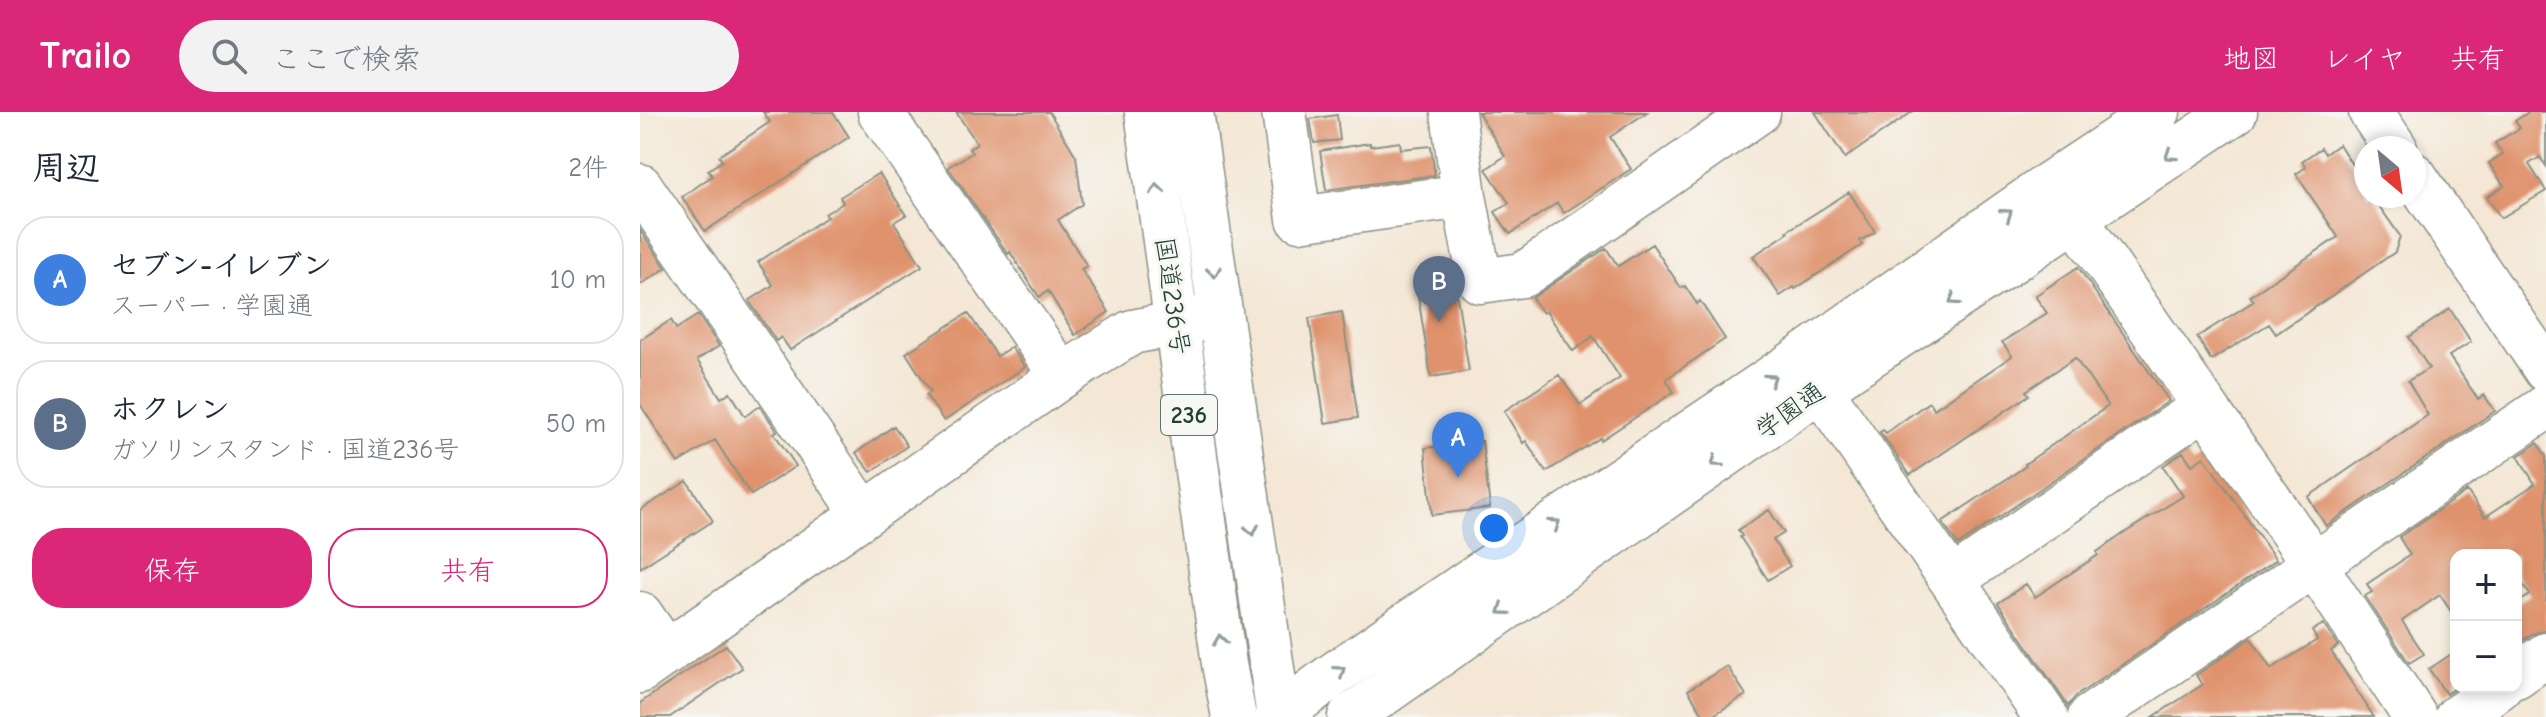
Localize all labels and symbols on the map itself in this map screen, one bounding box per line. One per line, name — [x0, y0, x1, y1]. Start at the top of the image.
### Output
north arrow — [2354, 136, 2426, 208]
one-way arrow — [2165, 145, 2179, 160]
one-way arrow — [1149, 182, 1166, 195]
one-way arrow — [1998, 209, 2012, 224]
street label: 国道236号 — [1149, 235, 1195, 357]
pin: B — [1413, 256, 1465, 322]
one-way arrow — [1205, 266, 1222, 279]
one-way arrow — [1949, 290, 1963, 305]
one-way arrow — [1762, 374, 1776, 389]
street label: 学園通 — [1749, 376, 1831, 446]
road number: 236 — [1161, 395, 1217, 435]
pin: A — [1432, 412, 1484, 478]
one-way arrow — [1711, 452, 1725, 467]
your location — [1474, 508, 1514, 548]
one-way arrow — [1546, 519, 1560, 534]
one-way arrow — [1243, 523, 1260, 537]
one-way arrow — [1497, 600, 1511, 615]
one-way arrow — [1212, 633, 1229, 647]
one-way arrow — [1331, 666, 1345, 681]

